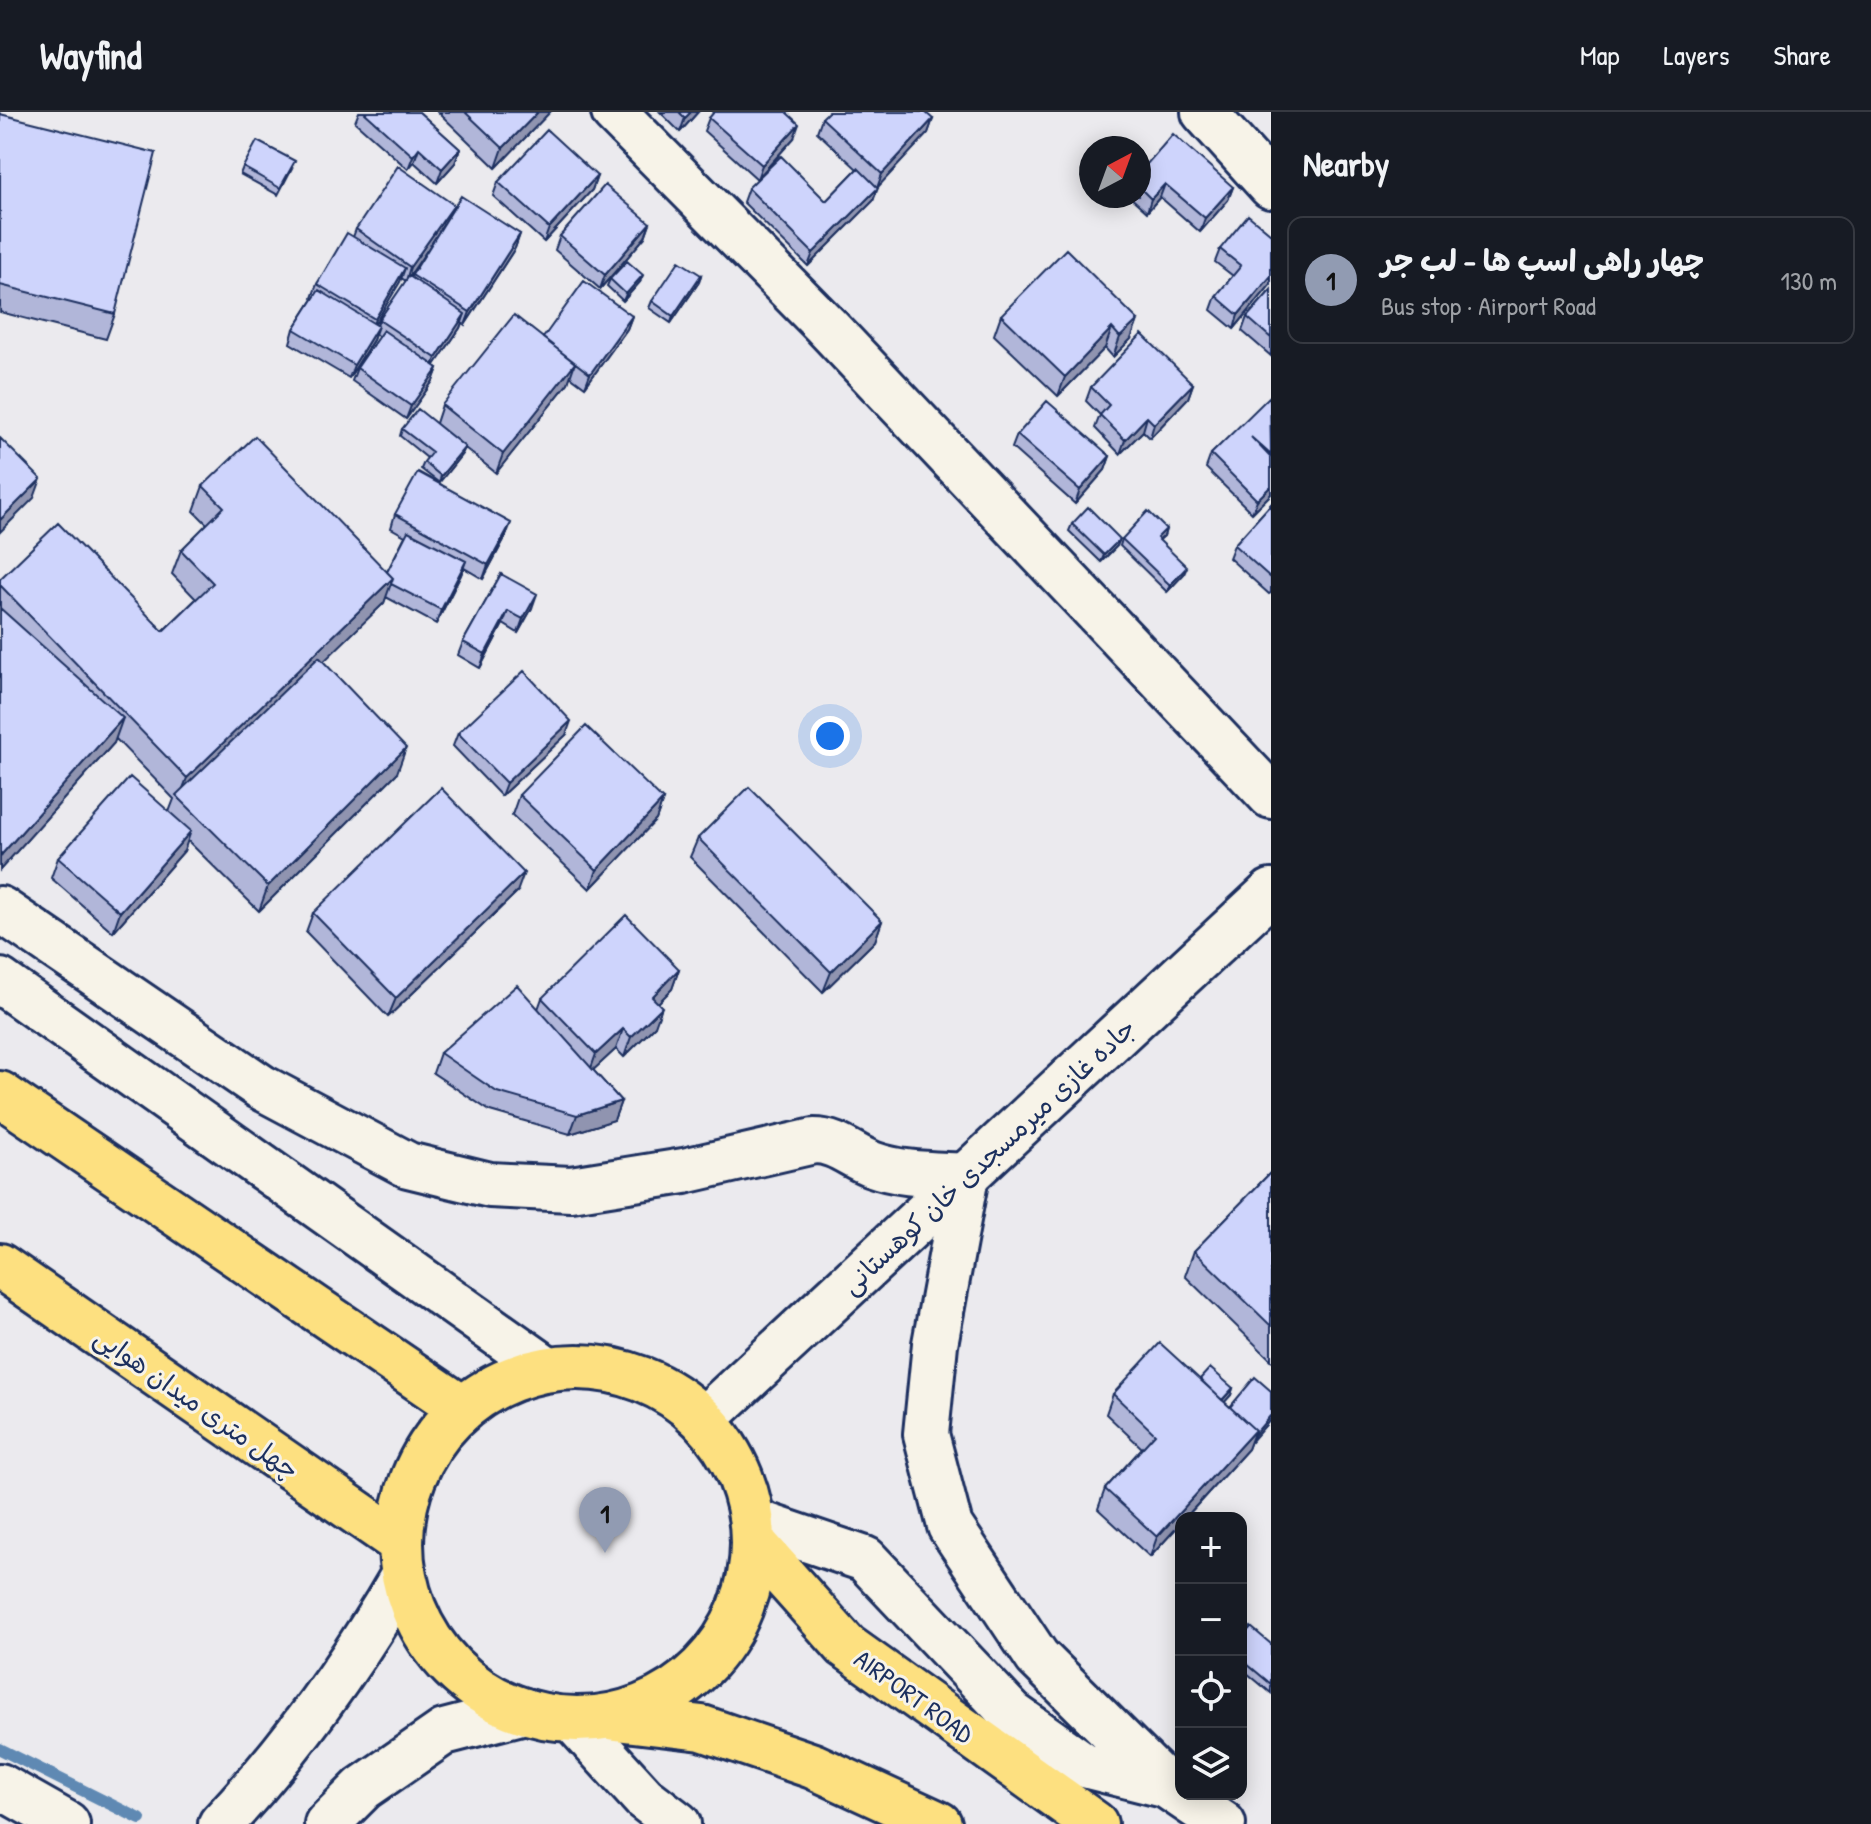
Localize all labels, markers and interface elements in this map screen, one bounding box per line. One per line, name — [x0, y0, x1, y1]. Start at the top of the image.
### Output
text: Wayfind — [40, 29, 142, 81]
text: Map — [1580, 36, 1620, 74]
text: Layers — [1664, 36, 1729, 74]
text: Share — [1773, 36, 1831, 74]
north arrow — [1079, 136, 1151, 208]
text: Nearby — [1303, 141, 1389, 187]
text: چهار راهی اسپ ها - لب جر — [1381, 240, 1704, 280]
text: 1 — [1326, 263, 1336, 298]
text: 130 m — [1781, 263, 1837, 298]
text: Bus stop · Airport Road — [1381, 288, 1596, 323]
your location — [810, 716, 850, 756]
street label: جاده غازی میرمسجدی خان کوهستانی — [833, 1010, 1143, 1302]
street label: چهل متری میدان هوایی — [88, 1319, 306, 1487]
pin: 1 — [579, 1487, 631, 1553]
map controls — [1175, 1512, 1247, 1800]
button: + — [1175, 1512, 1247, 1584]
button: − — [1175, 1584, 1247, 1656]
street label: AIRPORT ROAD — [848, 1641, 981, 1751]
button: locate — [1175, 1656, 1247, 1728]
button: layers — [1175, 1728, 1247, 1800]

